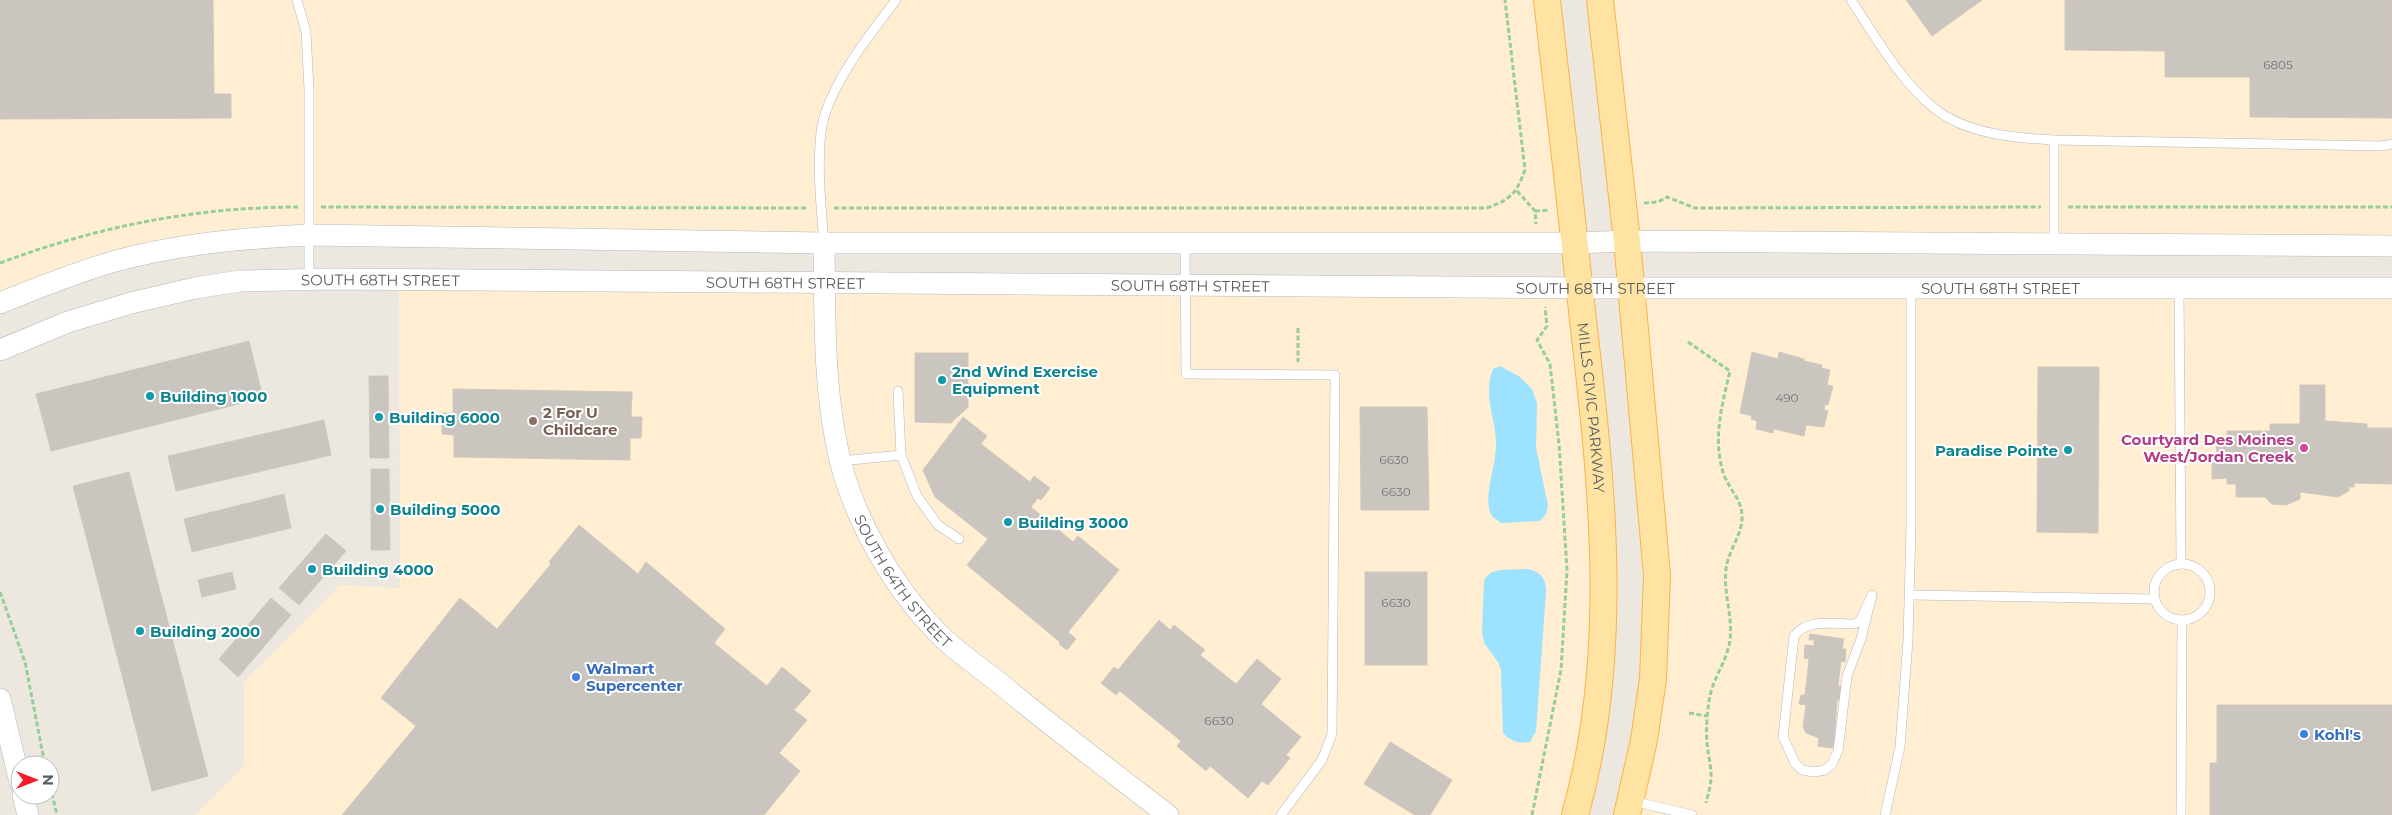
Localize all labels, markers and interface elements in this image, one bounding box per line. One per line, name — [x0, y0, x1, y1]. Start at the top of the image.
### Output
house number: 6805 — [2263, 57, 2293, 72]
street label: SOUTH 68TH STREET — [301, 269, 460, 289]
street label: SOUTH 68TH STREET — [706, 272, 865, 292]
street label: SOUTH 68TH STREET — [1111, 275, 1270, 295]
street label: SOUTH 68TH STREET — [1516, 278, 1675, 298]
street label: SOUTH 68TH STREET — [1921, 279, 2080, 298]
street label: MILLS CIVIC PARKWAY — [1574, 321, 1610, 494]
place label: 2nd Wind Exercise Equipment — [952, 362, 1098, 398]
marker: 2nd Wind Exercise Equipment — [936, 374, 948, 386]
place label: Building 1000 — [160, 387, 267, 406]
marker: Building 1000 — [144, 390, 156, 402]
house number: 490 — [1775, 390, 1799, 405]
place label: 2 For U Childcare — [543, 403, 618, 439]
place label: Building 6000 — [389, 408, 500, 427]
marker: Building 6000 — [373, 411, 385, 423]
marker: 2 For U Childcare — [527, 415, 539, 427]
place label: Courtyard Des Moines West/Jordan Creek — [2121, 430, 2294, 466]
place label: Paradise Pointe — [1935, 441, 2058, 460]
marker: Courtyard Des Moines West/Jordan Creek — [2298, 442, 2310, 454]
marker: Paradise Pointe — [2062, 444, 2074, 456]
house number: 6630 — [1379, 452, 1409, 467]
house number: 6630 — [1381, 484, 1411, 499]
place label: Building 5000 — [390, 500, 500, 519]
marker: Building 5000 — [374, 503, 386, 515]
street label: SOUTH 64TH STREET — [851, 511, 956, 652]
place label: Building 3000 — [1018, 513, 1128, 532]
marker: Building 3000 — [1002, 516, 1014, 528]
place label: Building 4000 — [322, 560, 434, 579]
marker: Building 4000 — [306, 563, 318, 575]
house number: 6630 — [1381, 595, 1411, 610]
place label: Building 2000 — [150, 622, 260, 641]
marker: Building 2000 — [134, 625, 146, 637]
place label: Walmart Supercenter — [586, 659, 683, 695]
marker: Walmart Supercenter — [570, 671, 582, 683]
house number: 6630 — [1204, 713, 1234, 728]
place label: Kohl's — [2314, 725, 2361, 744]
marker: Kohl's — [2298, 728, 2310, 740]
north arrow — [10, 755, 60, 805]
text: N — [39, 774, 57, 786]

